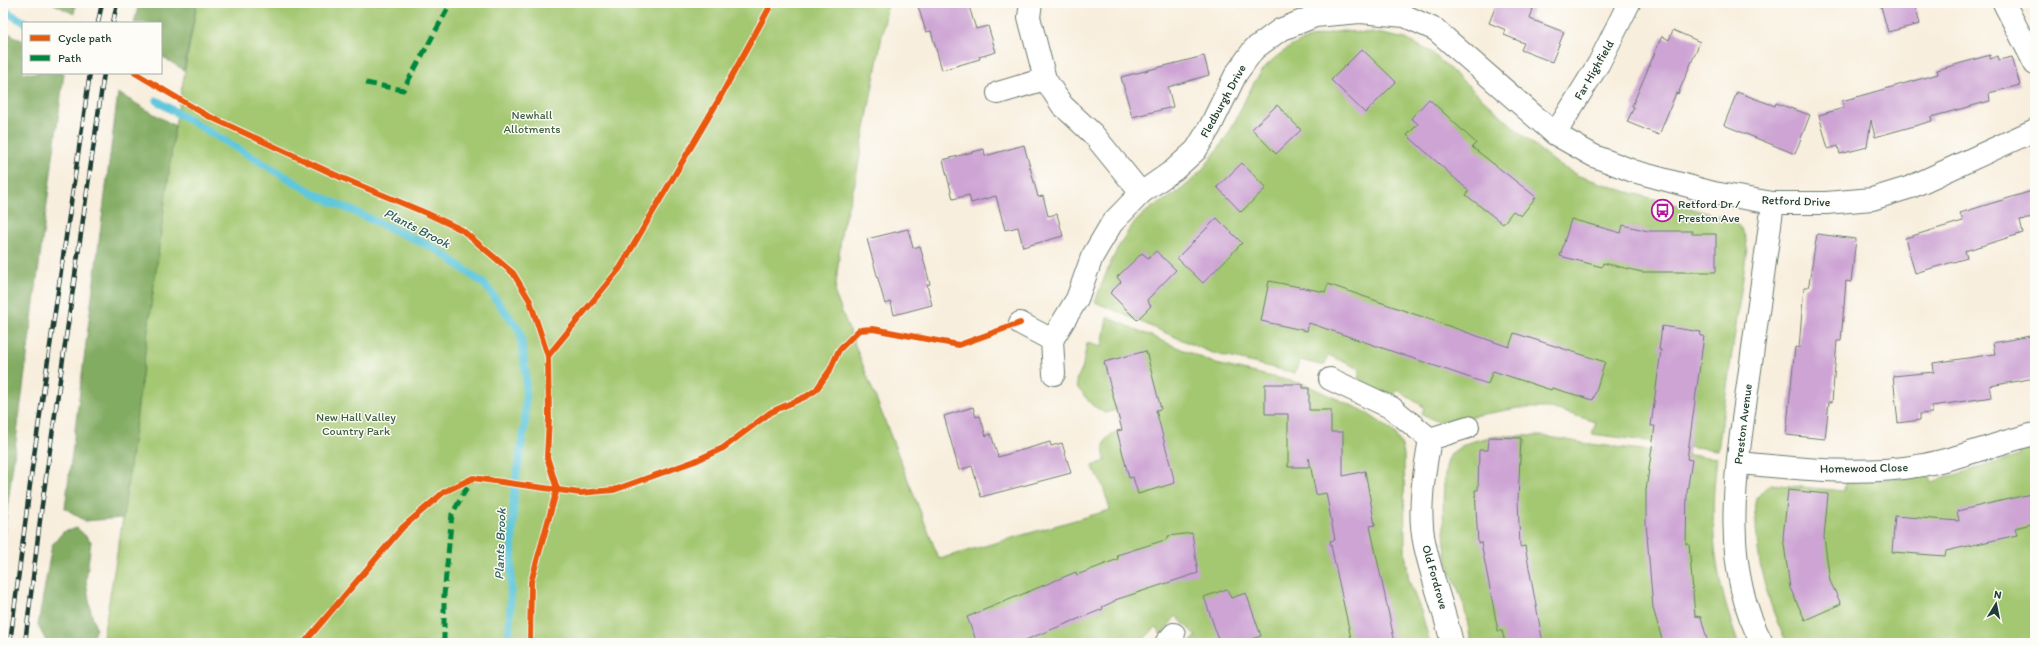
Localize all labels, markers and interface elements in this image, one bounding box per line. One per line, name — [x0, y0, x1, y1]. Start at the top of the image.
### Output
legend — [22, 22, 162, 74]
text: Cycle path — [58, 31, 112, 45]
street label: Far Highfield — [1571, 37, 1617, 102]
text: Path — [58, 51, 81, 65]
street label: Fledburgh Drive — [1197, 62, 1249, 140]
park label: Newhall Allotments — [503, 108, 561, 136]
street label: Retford Drive — [1761, 193, 1831, 209]
place label: Retford Dr / Preston Ave — [1678, 197, 1740, 225]
bus stop icon: Retford Dr / Preston Ave — [1650, 198, 1676, 224]
water label: Plants Brook — [382, 205, 453, 252]
street label: Preston Avenue — [1731, 383, 1755, 465]
park label: New Hall Valley Country Park — [316, 410, 396, 438]
street label: Homewood Close — [1820, 460, 1908, 476]
water label: Plants Brook — [491, 507, 509, 580]
street label: Old Fordrove — [1419, 543, 1451, 611]
north arrow — [1976, 584, 2016, 624]
text: N — [1993, 588, 2002, 602]

